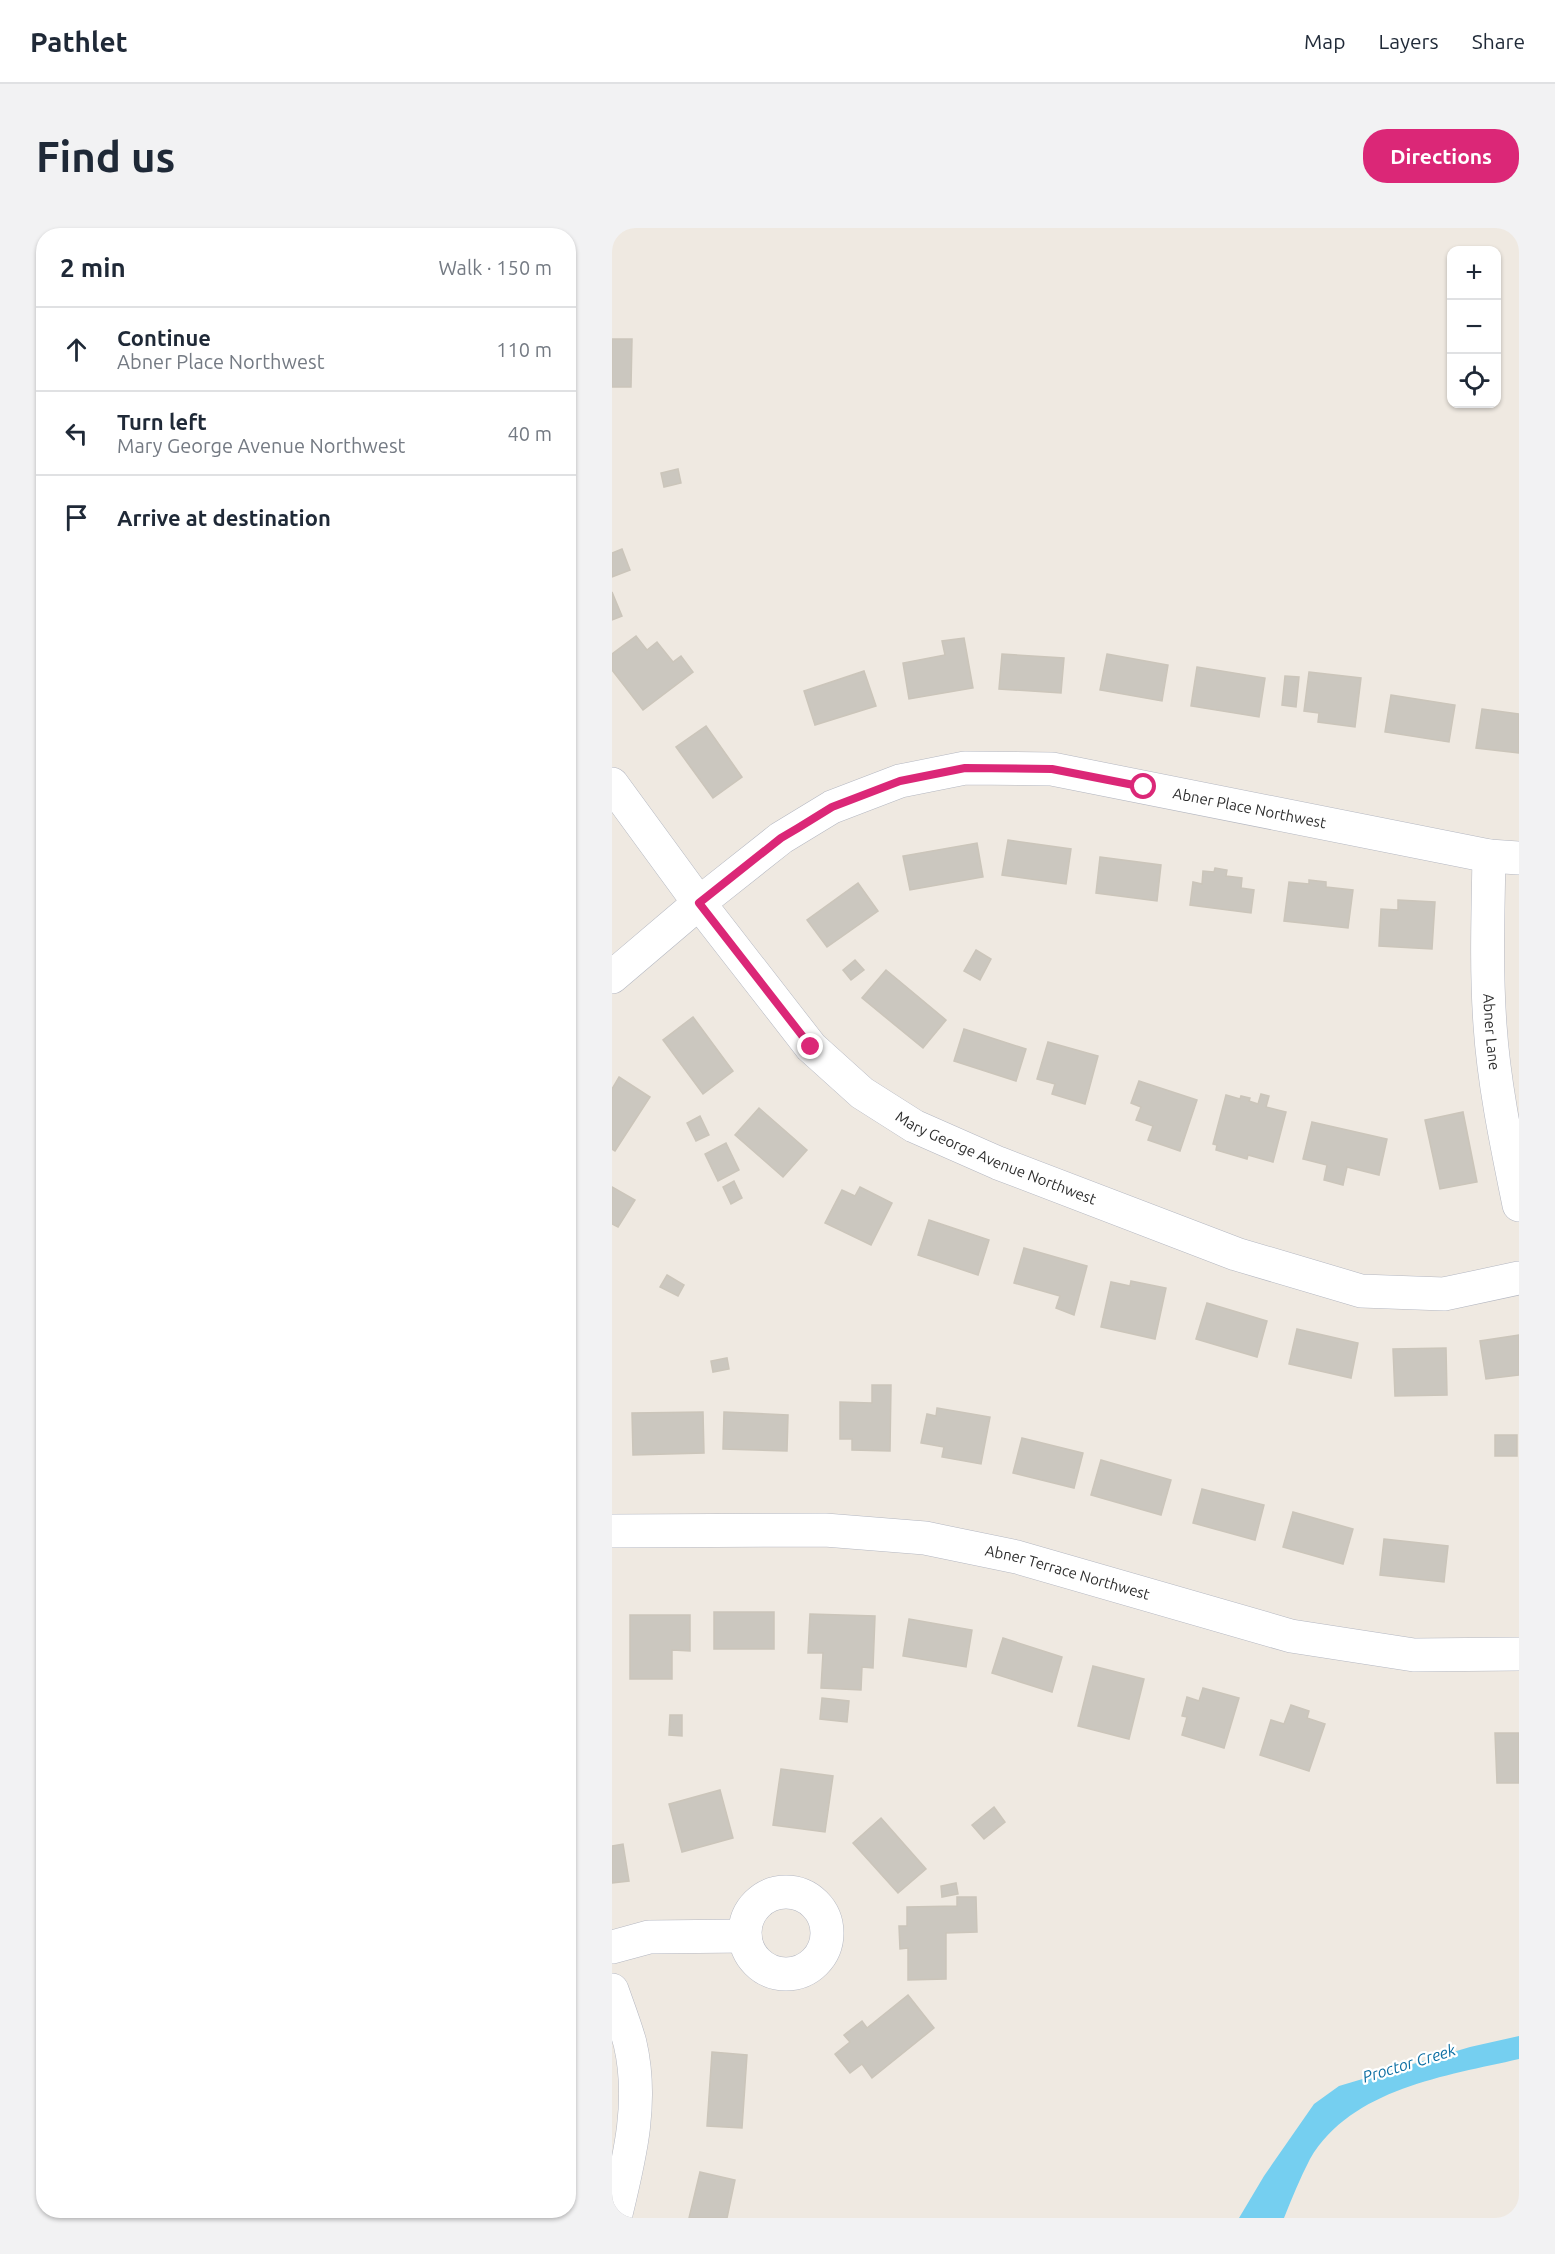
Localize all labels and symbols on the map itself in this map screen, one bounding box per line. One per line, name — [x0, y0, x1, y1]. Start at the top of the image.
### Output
route start — [1130, 773, 1156, 799]
street label: Abner Place Northwest — [1172, 784, 1328, 831]
street label: Abner Lane — [1480, 993, 1503, 1071]
route end — [797, 1033, 823, 1059]
street label: Mary George Avenue Northwest — [893, 1107, 1099, 1208]
street label: Abner Terrace Northwest — [984, 1542, 1152, 1603]
water label: Proctor Creek — [1360, 2040, 1459, 2086]

